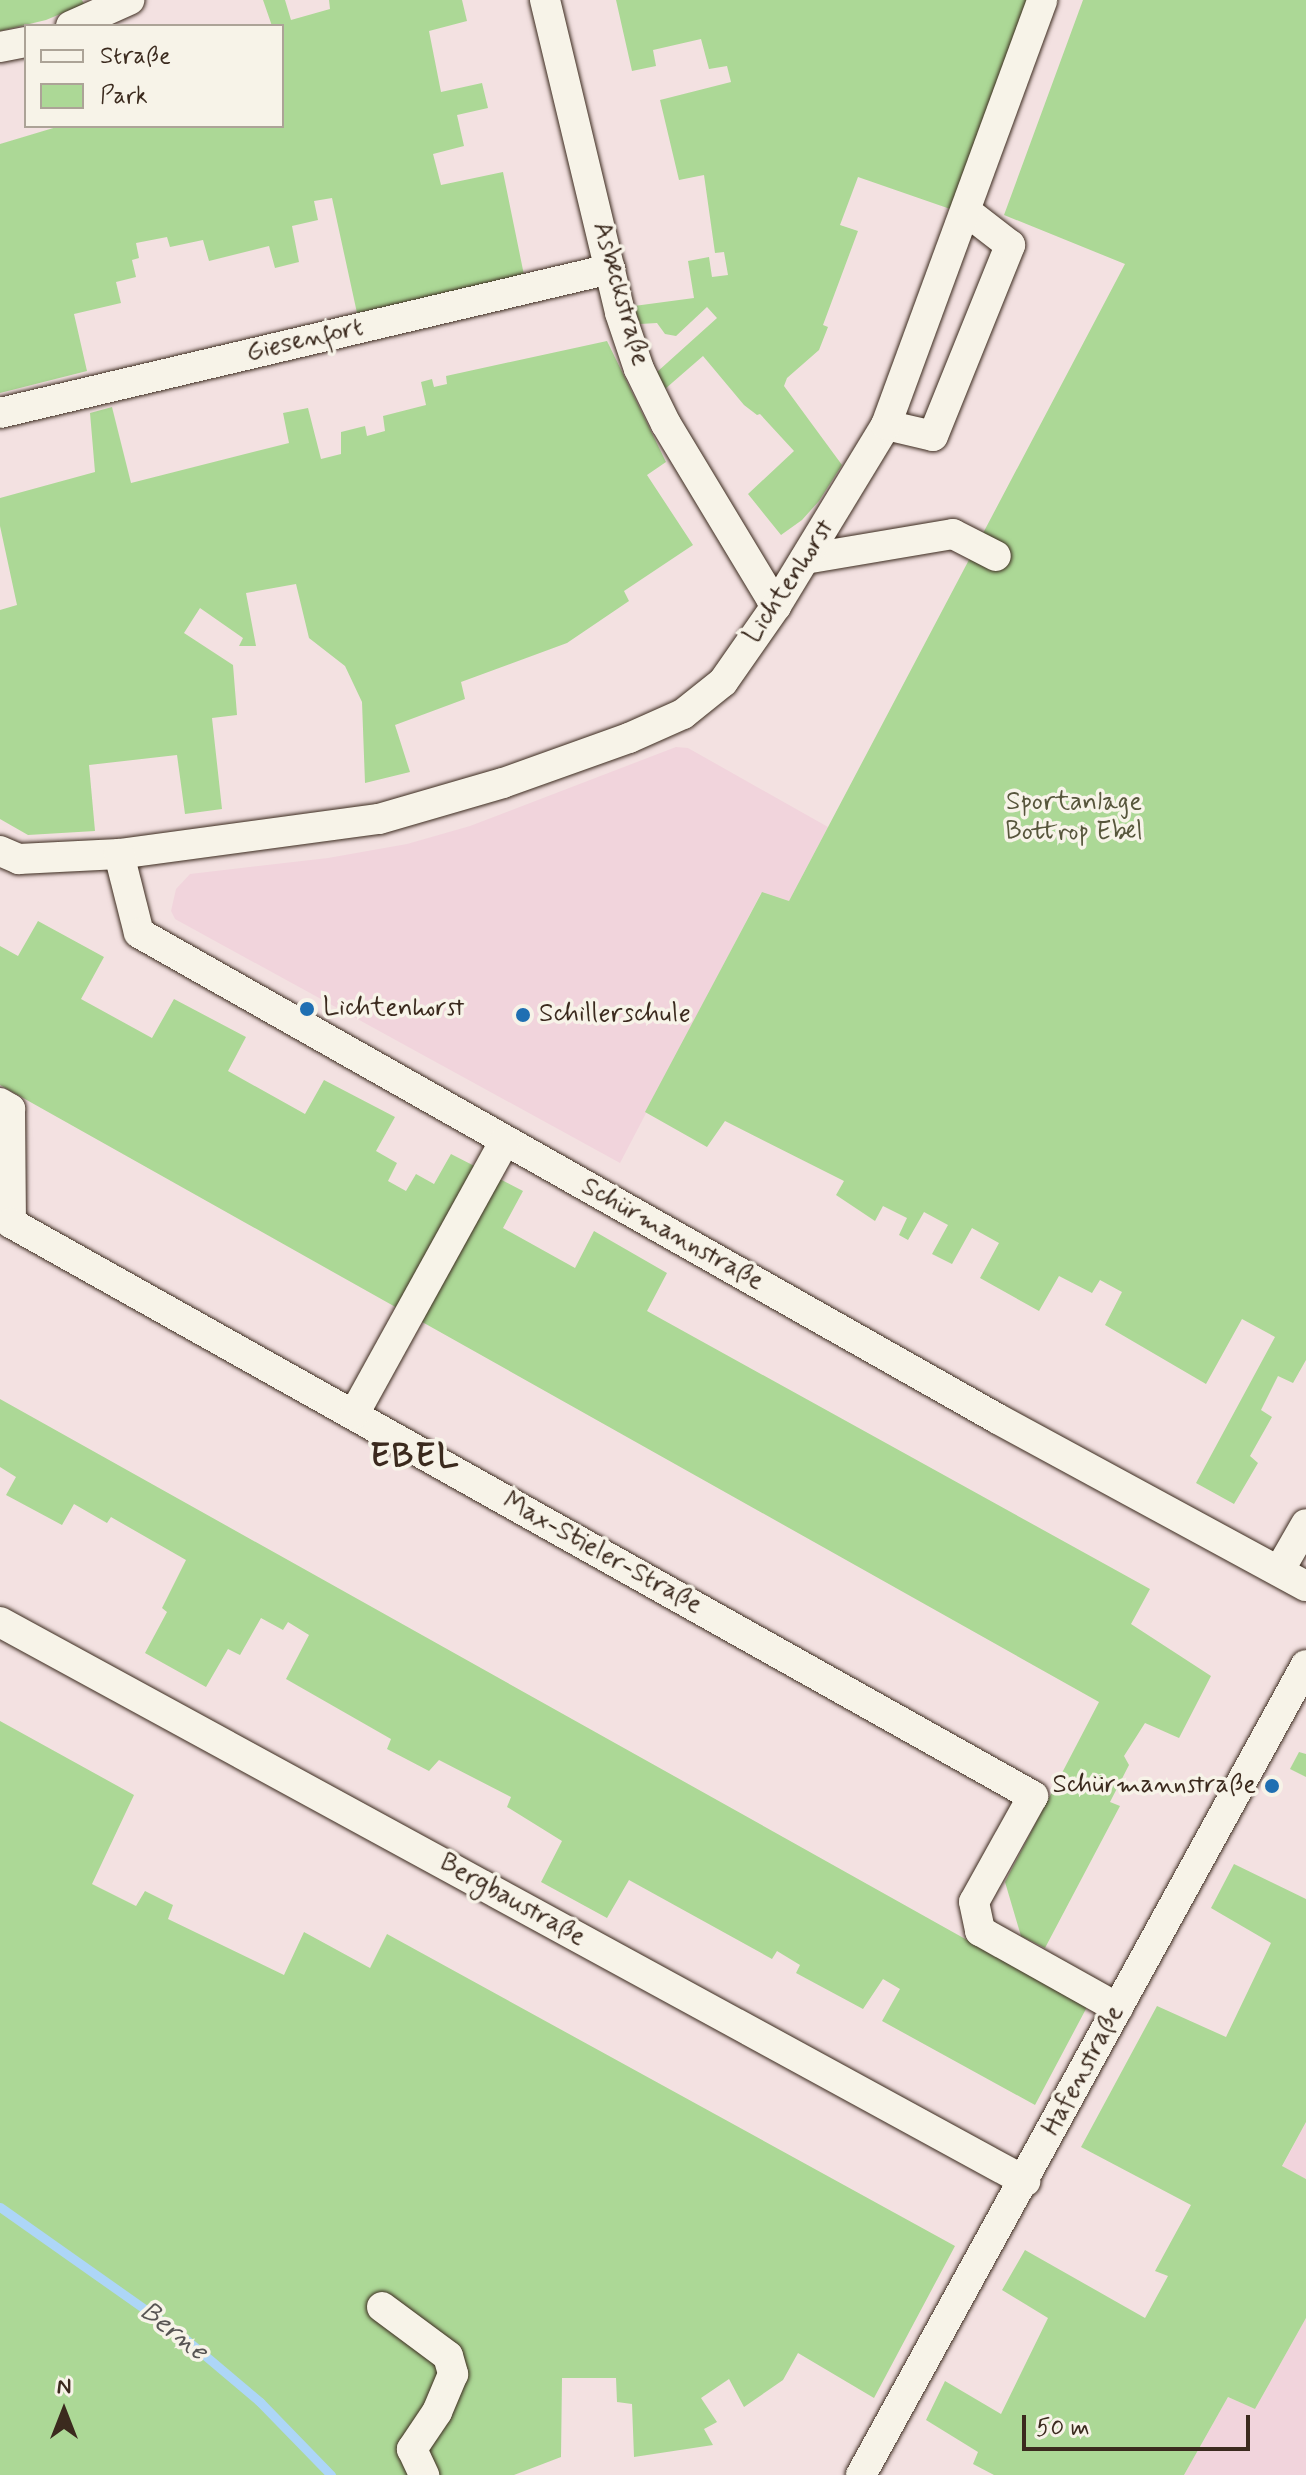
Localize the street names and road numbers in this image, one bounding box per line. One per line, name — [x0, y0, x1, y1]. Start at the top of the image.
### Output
street label: Asbeckstraße — [585, 218, 655, 370]
street label: Giesenfort — [244, 312, 366, 370]
street label: Lichtenhorst — [738, 514, 842, 650]
street label: Schürmannstraße — [575, 1172, 769, 1298]
street label: Max-Stieler-Straße — [497, 1486, 707, 1622]
street label: Bergbaustraße — [434, 1848, 590, 1954]
street label: Hafenstraße — [1037, 2000, 1131, 2142]

